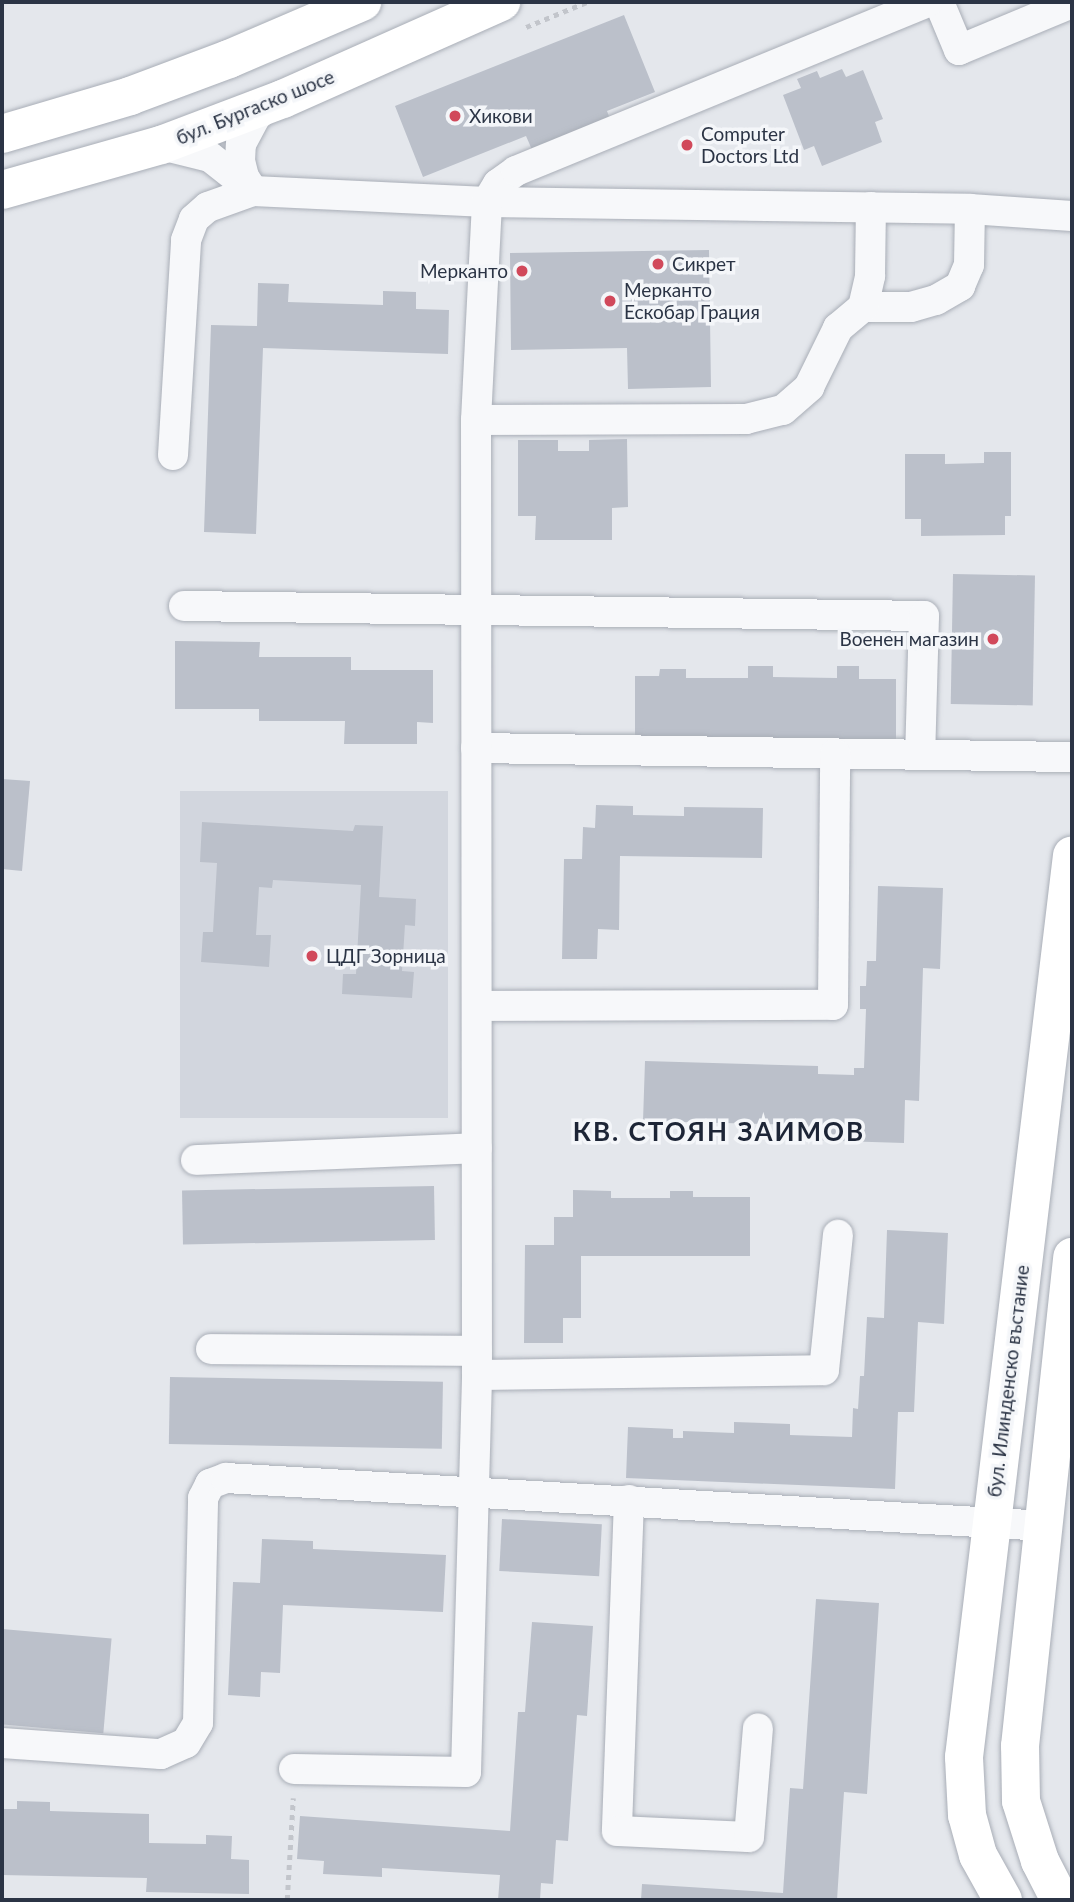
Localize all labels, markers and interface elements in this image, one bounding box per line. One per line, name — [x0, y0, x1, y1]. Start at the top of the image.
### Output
street label: бул. Бургаско шосе — [173, 65, 337, 149]
place label: Хикови — [469, 105, 533, 127]
marker: Хикови — [447, 108, 463, 124]
place label: Computer Doctors Ltd — [701, 123, 799, 167]
marker: Computer Doctors Ltd — [679, 137, 695, 153]
place label: Сикрет — [672, 253, 736, 275]
marker: Сикрет — [650, 256, 666, 272]
place label: Мерканто — [420, 260, 508, 282]
marker: Мерканто — [514, 263, 530, 279]
place label: Мерканто Ескобар Грация — [624, 279, 760, 323]
marker: Мерканто Ескобар Грация — [602, 293, 618, 309]
place label: Военен магазин — [840, 628, 979, 650]
marker: Военен магазин — [985, 631, 1001, 647]
place label: ЦДГ Зорница — [326, 945, 446, 967]
marker: ЦДГ Зорница — [304, 948, 320, 964]
district label: КВ. СТОЯН ЗАИМОВ — [575, 1116, 863, 1148]
street label: бул. Илинденско въстание — [982, 1264, 1034, 1498]

